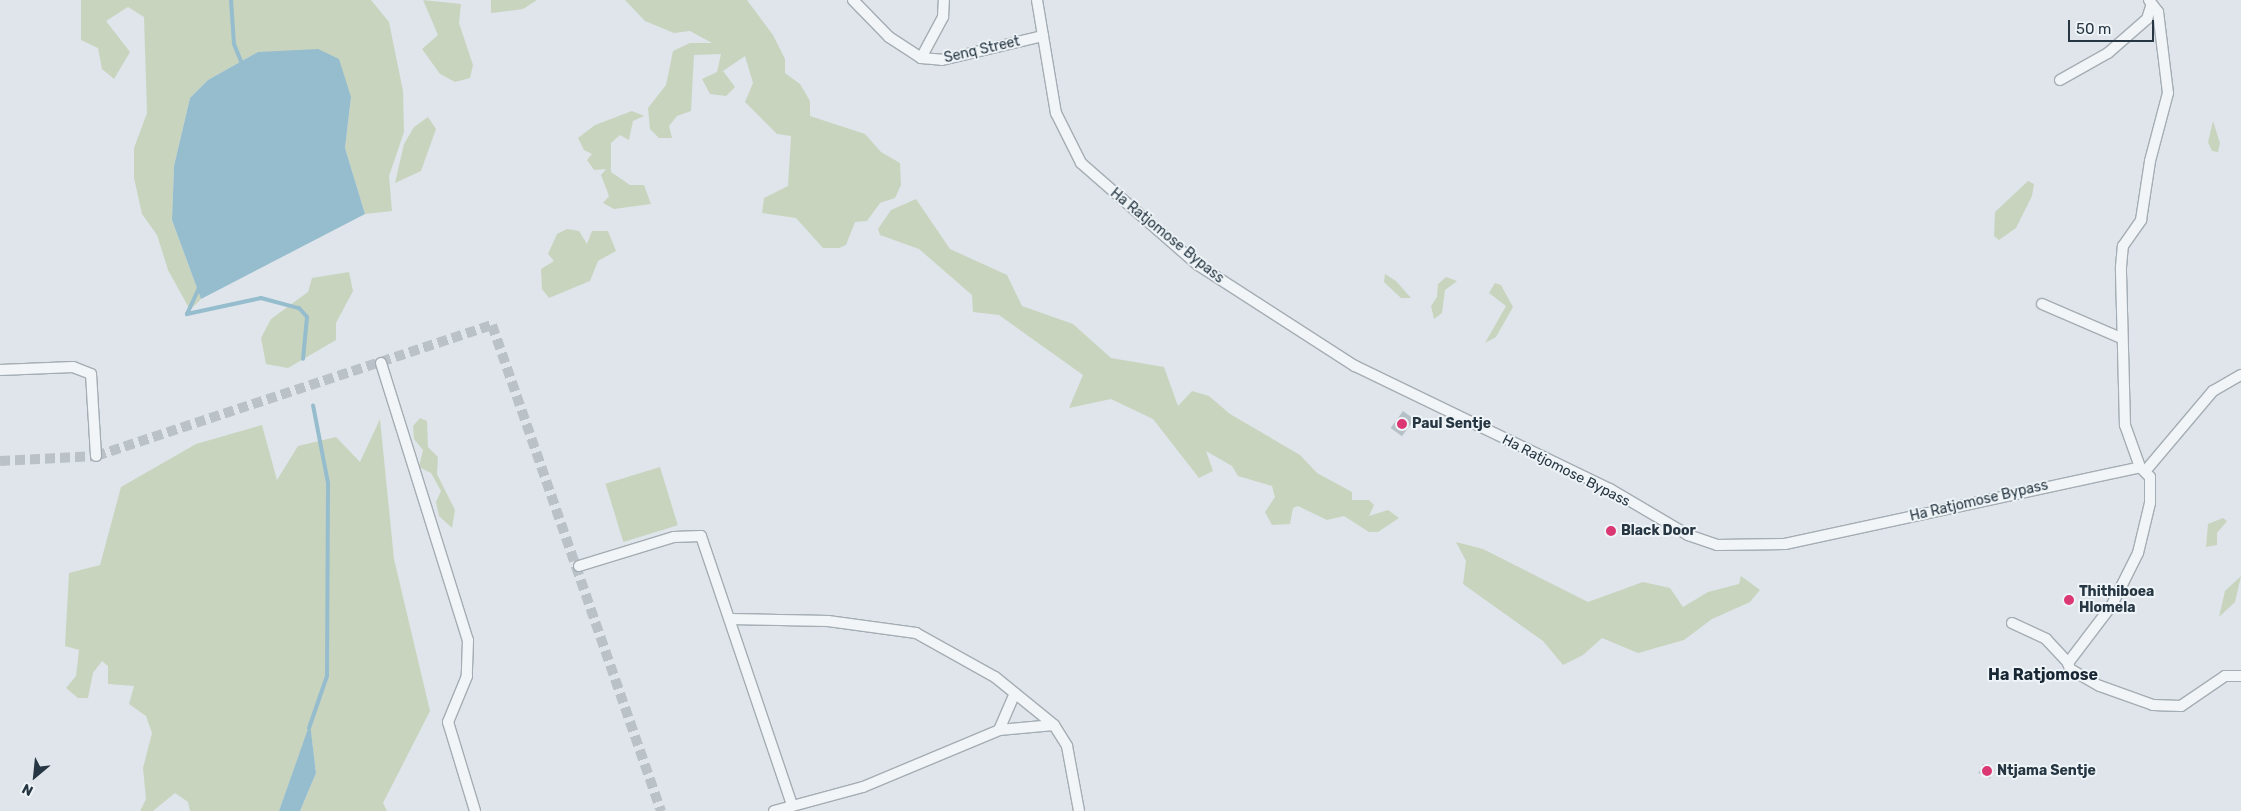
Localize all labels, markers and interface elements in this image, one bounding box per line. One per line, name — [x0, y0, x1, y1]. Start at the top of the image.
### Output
scale bar — [2071, 10, 2157, 42]
text: 50 m — [2076, 20, 2111, 38]
street label: Senq Street — [942, 33, 1022, 67]
street label: Ha Ratjomose Bypass — [1107, 185, 1227, 287]
place label: Paul Sentje — [1412, 416, 1491, 432]
marker: Paul Sentje — [1396, 418, 1408, 430]
street label: Ha Ratjomose Bypass — [1499, 431, 1633, 511]
street label: Ha Ratjomose Bypass — [1908, 477, 2050, 525]
place label: Black Door — [1621, 523, 1696, 539]
marker: Black Door — [1605, 525, 1617, 537]
place label: Thithiboea Hlomela — [2079, 584, 2154, 616]
marker: Thithiboea Hlomela — [2063, 594, 2075, 606]
district label: Ha Ratjomose — [1988, 665, 2098, 685]
north arrow — [10, 751, 60, 801]
place label: Ntjama Sentje — [1997, 763, 2096, 779]
marker: Ntjama Sentje — [1981, 765, 1993, 777]
text: N — [19, 780, 36, 800]

